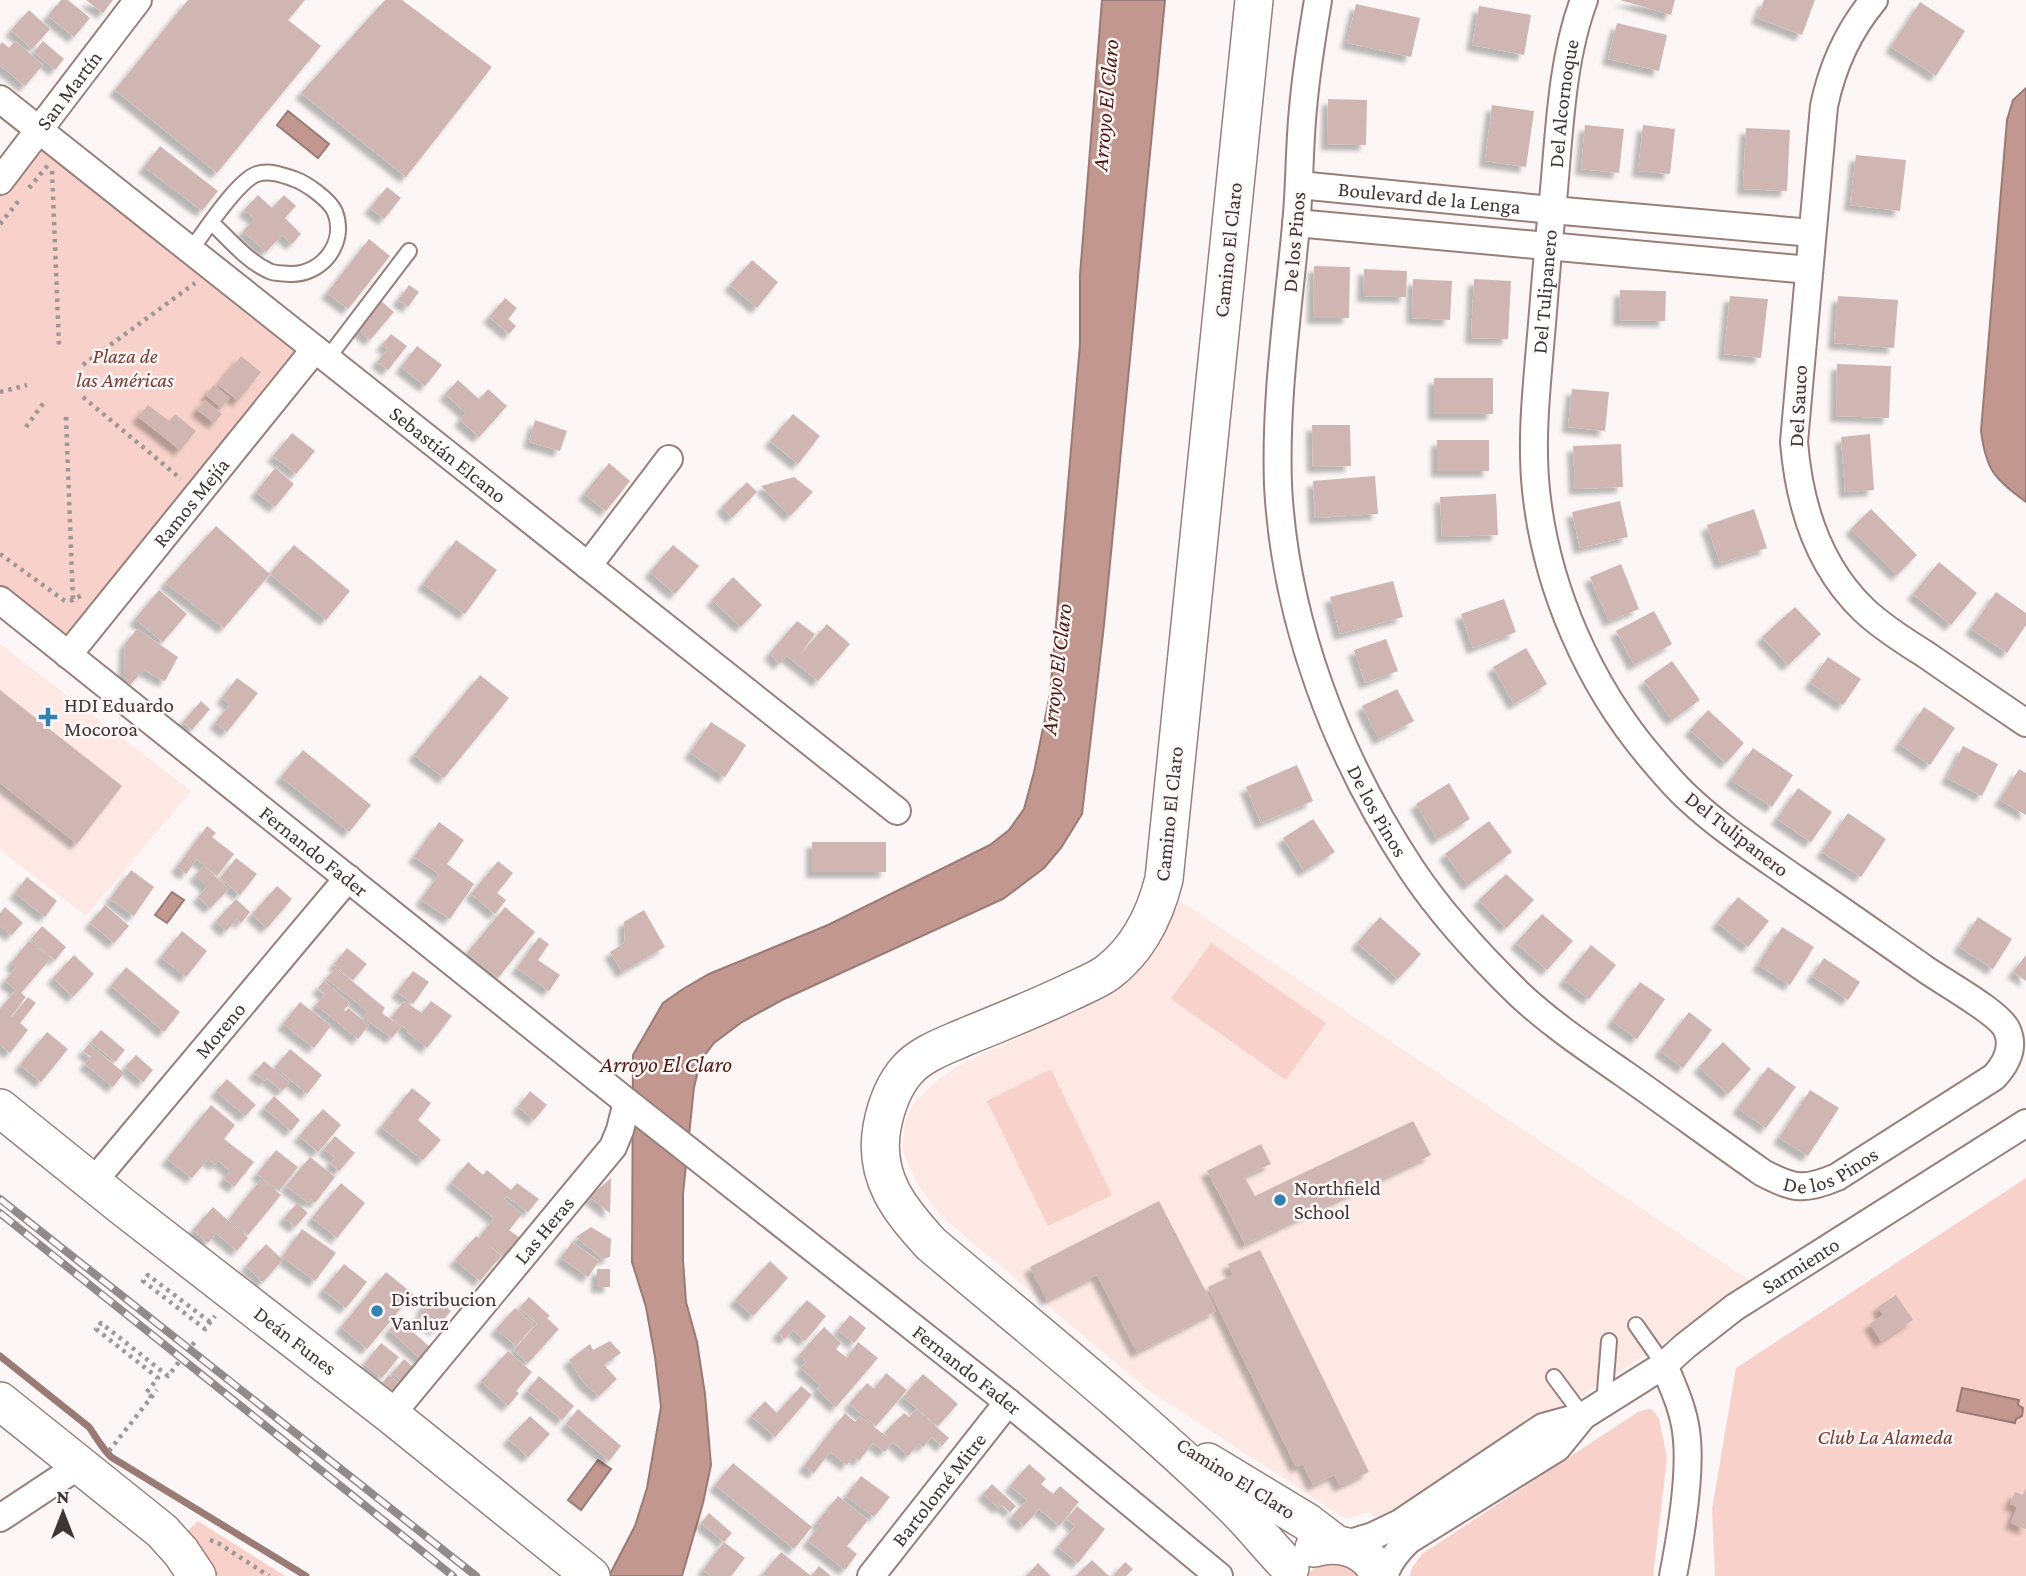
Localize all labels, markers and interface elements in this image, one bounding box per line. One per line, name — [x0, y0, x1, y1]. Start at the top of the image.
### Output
street label: Del Alcornoque — [1544, 37, 1584, 169]
water label: Arroyo El Claro — [1086, 38, 1124, 173]
street label: San Martín — [31, 46, 107, 135]
street label: Boulevard de la Lenga — [1337, 177, 1522, 219]
street label: Camino El Claro — [1209, 181, 1247, 319]
street label: De los Pinos — [1278, 191, 1310, 293]
street label: Del Tulipanero — [1527, 228, 1562, 355]
park label: Plaza de las Américas — [76, 344, 174, 392]
street label: Del Sauco — [1784, 364, 1812, 448]
street label: Sebastián Elcano — [385, 401, 511, 508]
street label: Ramos Mejía — [148, 453, 234, 552]
water label: Arroyo El Claro — [1035, 602, 1077, 737]
place label: HDI Eduardo Mocoroa — [64, 693, 174, 741]
marker: HDI Eduardo Mocoroa — [38, 707, 58, 727]
street label: Camino El Claro — [1150, 745, 1188, 883]
street label: De los Pinos — [1342, 761, 1412, 861]
street label: Del Tulipanero — [1680, 786, 1794, 882]
street label: Fernando Fader — [255, 801, 373, 902]
street label: Moreno — [190, 997, 251, 1063]
water label: Arroyo El Claro — [599, 1051, 732, 1077]
street label: De los Pinos — [1781, 1142, 1882, 1198]
place label: Northfield School — [1294, 1176, 1381, 1224]
street label: Las Heras — [509, 1192, 579, 1269]
marker: Northfield School — [1272, 1192, 1288, 1208]
street label: Sarmiento — [1757, 1232, 1844, 1299]
place label: Distribucion Vanluz — [391, 1287, 496, 1335]
street label: Deán Funes — [249, 1301, 341, 1380]
marker: Distribucion Vanluz — [369, 1303, 385, 1319]
street label: Fernando Fader — [908, 1320, 1027, 1420]
park label: Club La Alameda — [1817, 1425, 1953, 1449]
street label: Bartolomé Mitre — [887, 1428, 991, 1551]
street label: Camino El Claro — [1172, 1432, 1300, 1524]
north arrow — [28, 1478, 98, 1548]
text: N — [57, 1486, 70, 1507]

